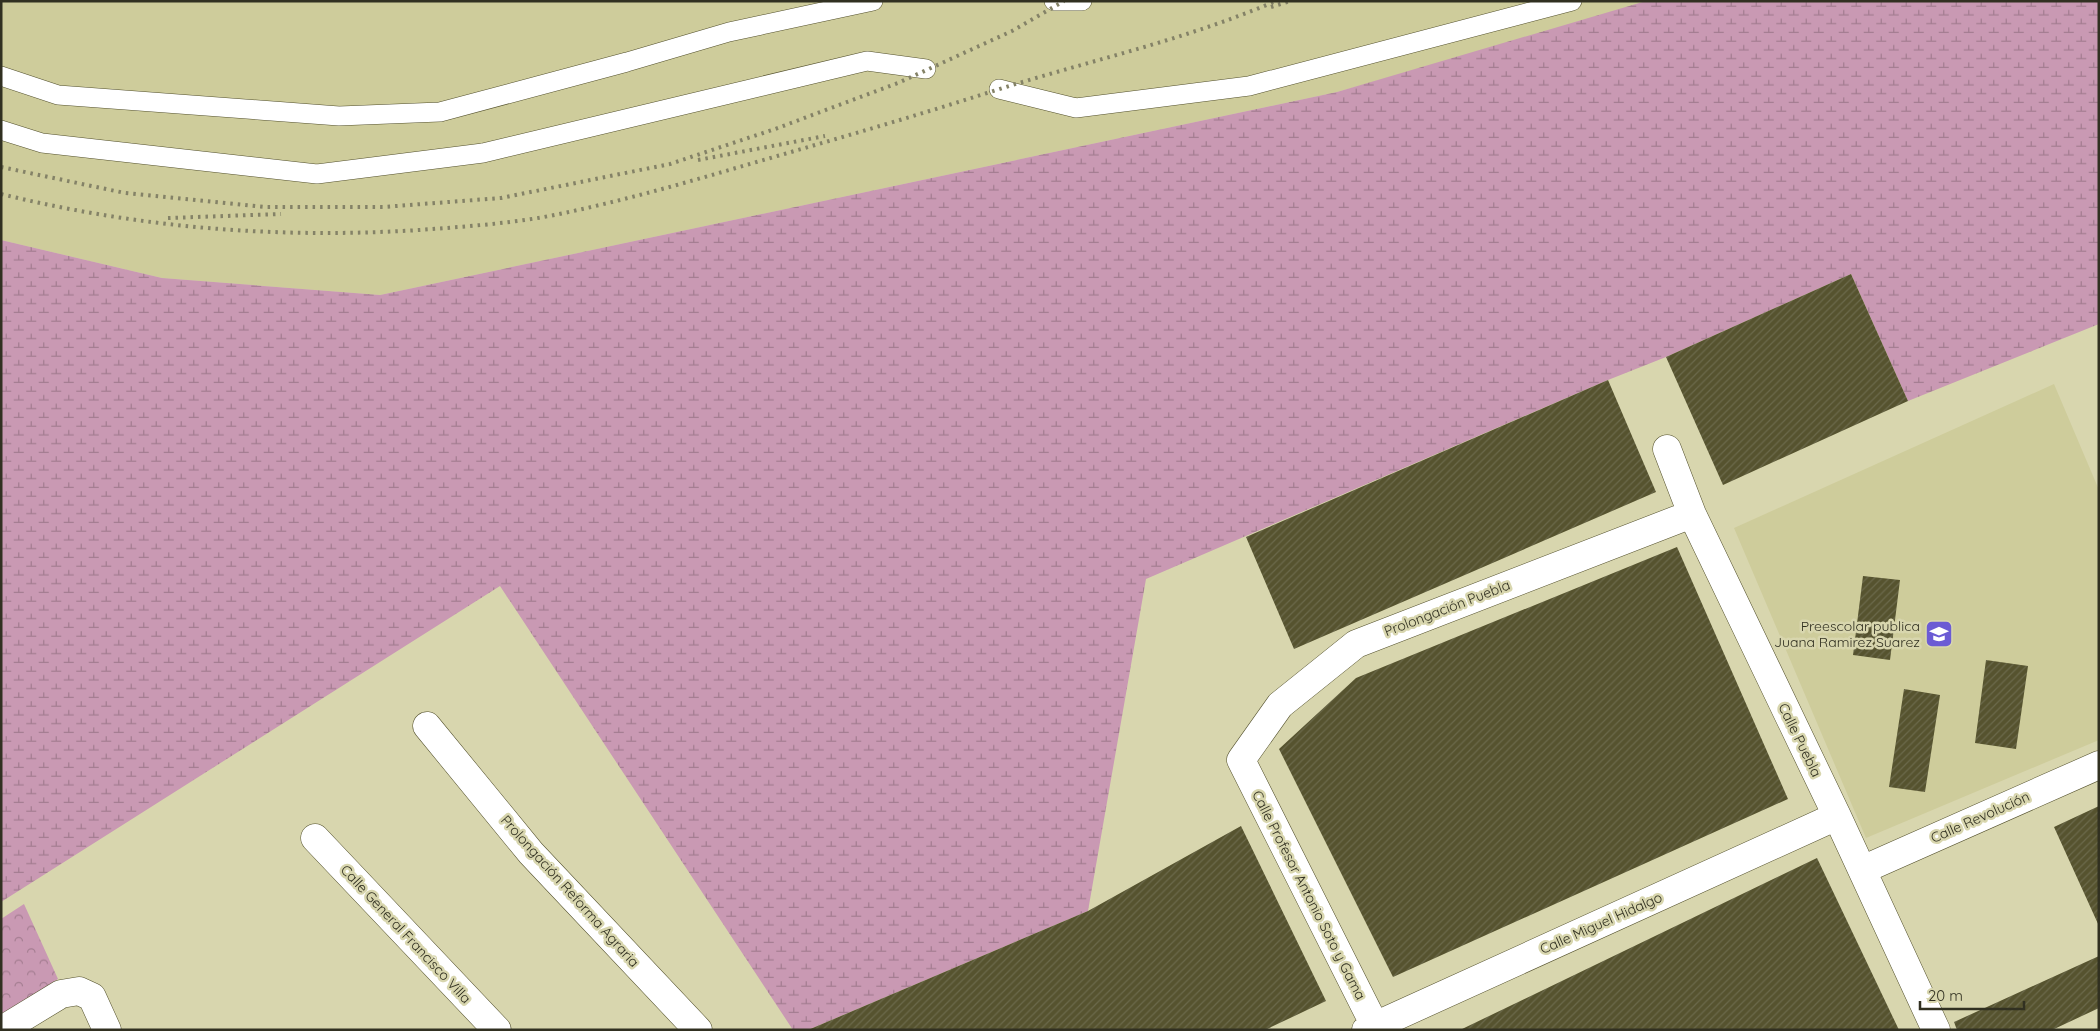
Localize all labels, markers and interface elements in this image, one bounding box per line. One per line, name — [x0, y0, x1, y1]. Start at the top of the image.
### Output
street label: Prolongación Puebla — [1381, 576, 1513, 640]
place label: Preescolar publica Juana Ramirez Suarez — [1774, 617, 1920, 651]
school or university icon: Preescolar publica Juana Ramirez Suarez — [1924, 619, 1954, 649]
street label: Calle Puebla — [1774, 700, 1826, 780]
street label: Calle Profesor Antonio Soto y Gama — [1248, 787, 1370, 1003]
street label: Calle Revolución — [1928, 787, 2032, 847]
street label: Prolongación Reforma Agraria — [497, 811, 643, 971]
street label: Calle General Francisco Villa — [337, 861, 475, 1007]
street label: Calle Miguel Hidalgo — [1537, 888, 1665, 958]
scale bar — [1920, 978, 2024, 1010]
text: 20 m — [1928, 986, 1963, 1005]

